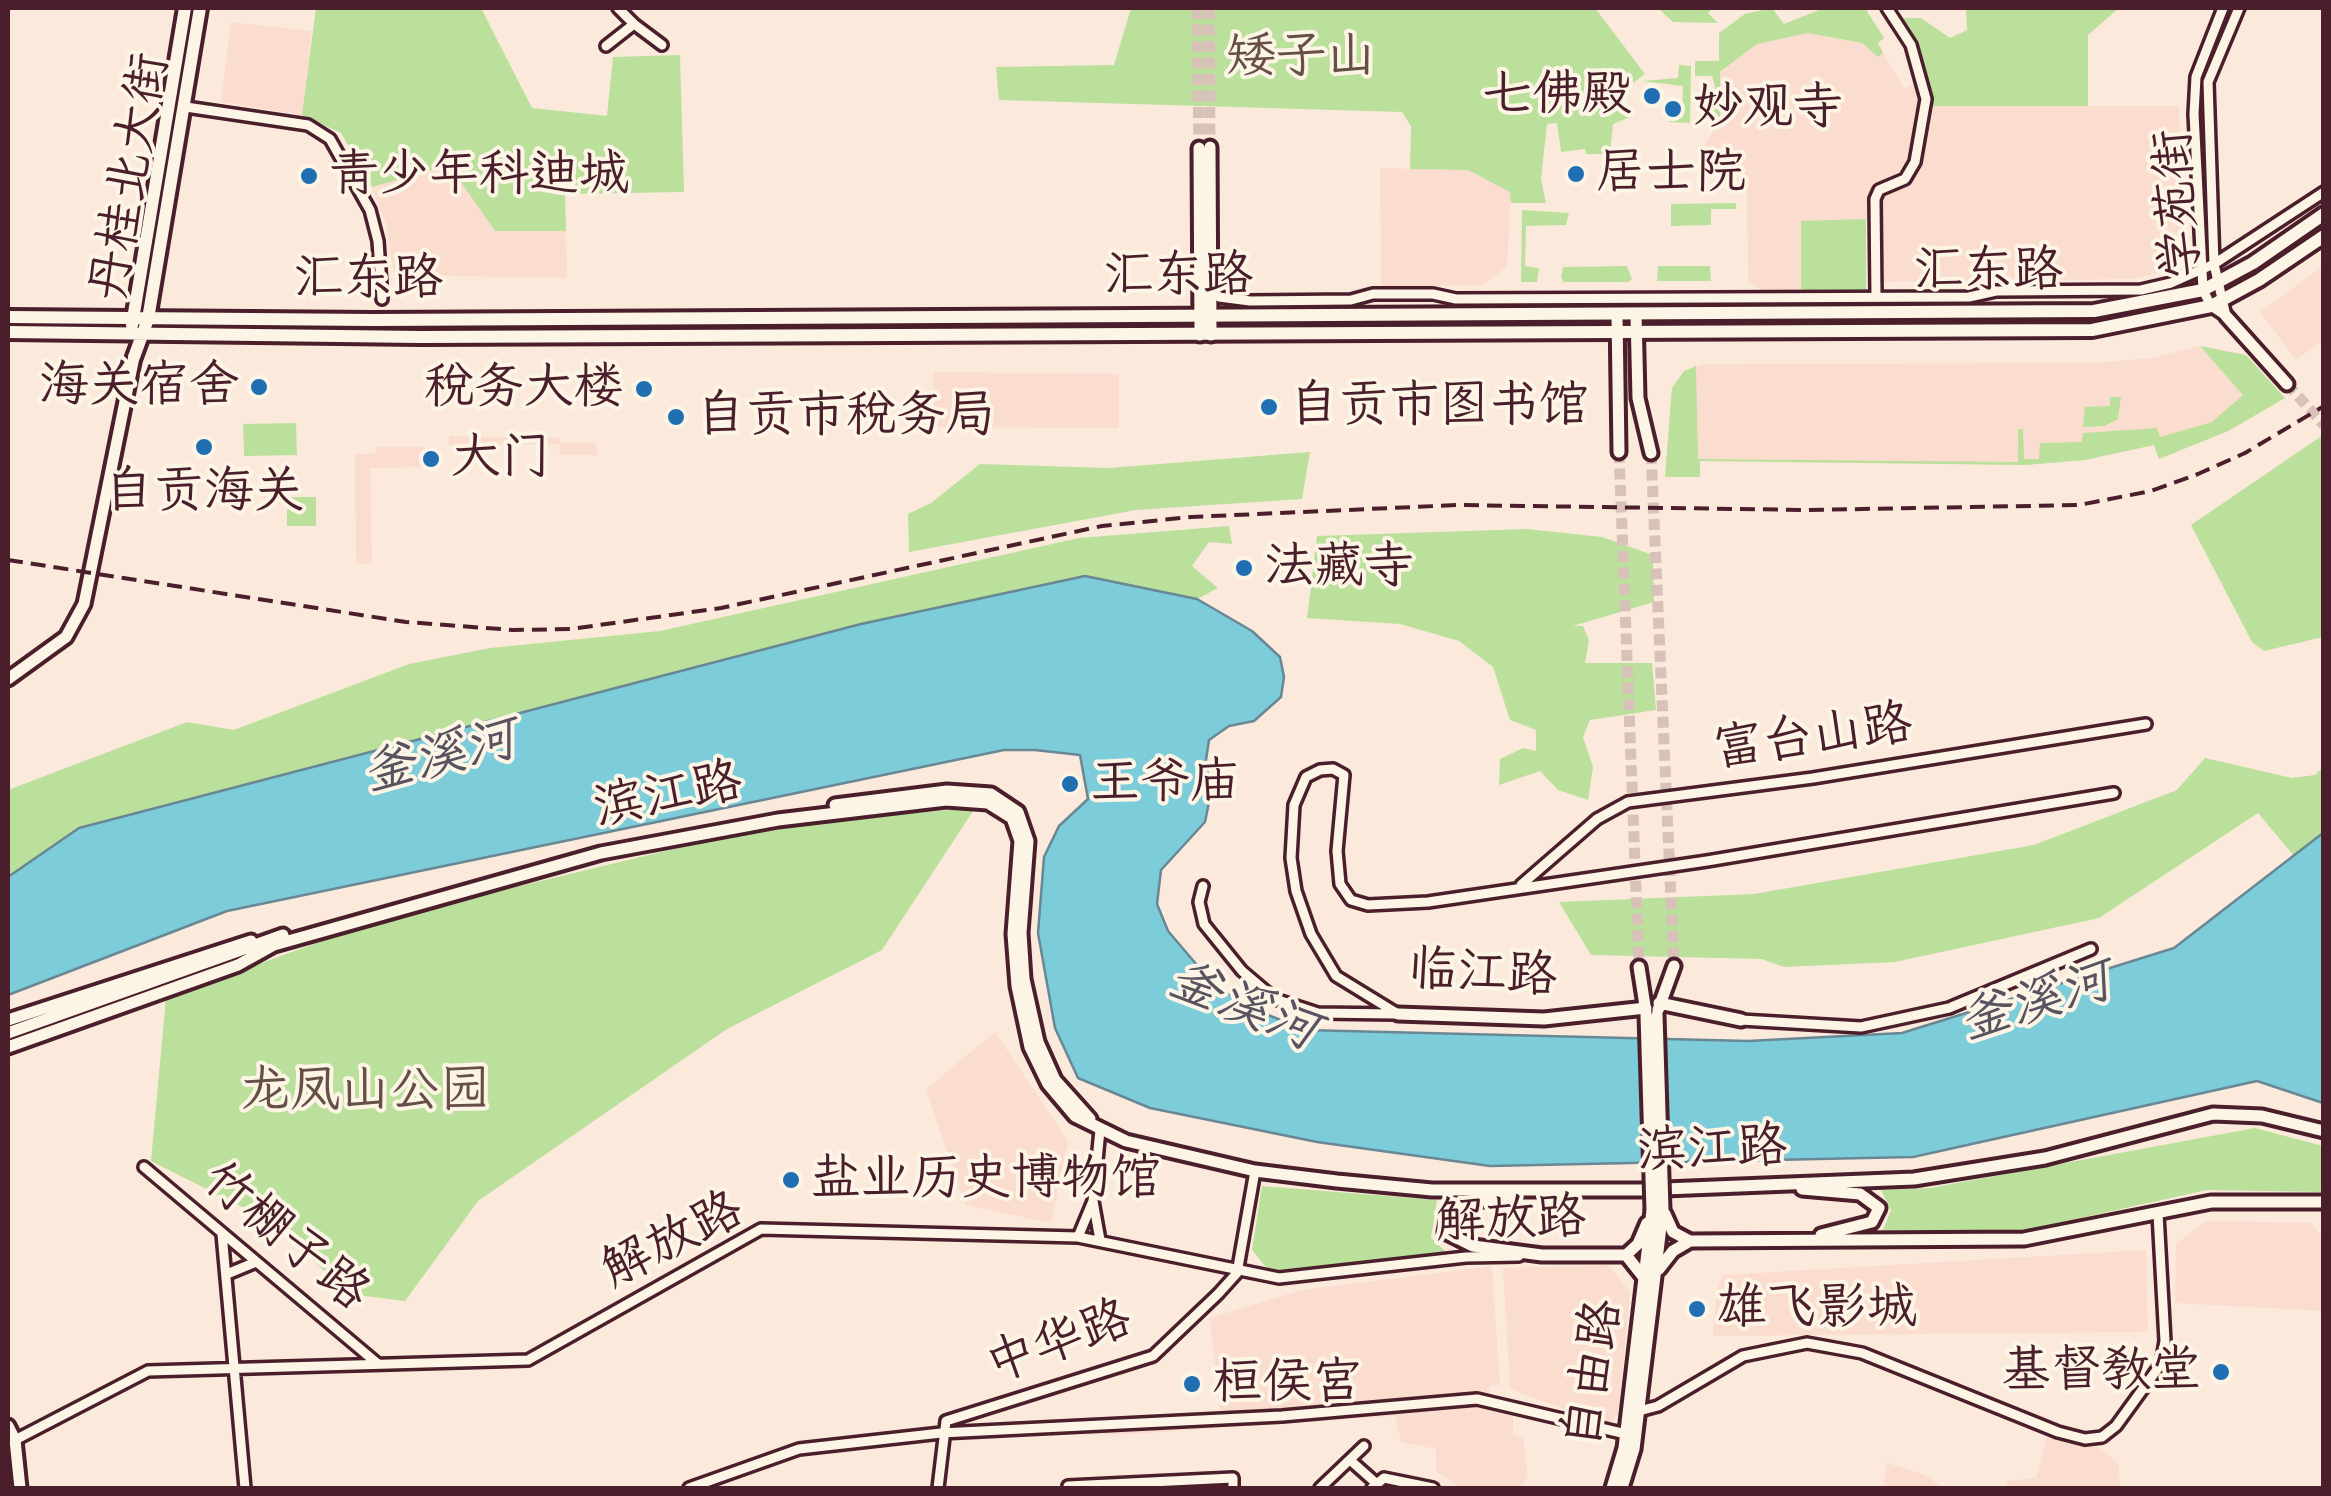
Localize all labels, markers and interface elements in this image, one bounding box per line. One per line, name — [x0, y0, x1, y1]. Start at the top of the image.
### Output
park label: 矮子山 — [1226, 28, 1376, 88]
street label: 丹桂北大街 — [80, 49, 182, 305]
place label: 七佛殿 — [1482, 66, 1632, 126]
place label: 妙观寺 — [1693, 79, 1843, 139]
marker: 七佛殿 — [1641, 85, 1663, 107]
marker: 妙观寺 — [1662, 98, 1684, 120]
street label: 学苑街 — [2144, 127, 2214, 281]
place label: 居士院 — [1596, 144, 1746, 204]
place label: 青少年科迪城 — [329, 146, 629, 206]
marker: 居士院 — [1565, 163, 1587, 185]
marker: 青少年科迪城 — [298, 165, 320, 187]
street label: 汇东路 — [1913, 242, 2063, 302]
street label: 汇东路 — [1103, 247, 1253, 307]
street label: 汇东路 — [293, 250, 443, 310]
place label: 海关宿舍 — [39, 357, 239, 417]
place label: 税务大楼 — [424, 359, 624, 419]
marker: 海关宿舍 — [248, 376, 270, 398]
place label: 自贡市图书馆 — [1289, 377, 1589, 437]
marker: 税务大楼 — [633, 378, 655, 400]
place label: 自贡市税务局 — [696, 387, 996, 447]
marker: 自贡市图书馆 — [1258, 396, 1280, 418]
marker: 自贡市税务局 — [665, 406, 687, 428]
place label: 大门 — [451, 429, 551, 489]
marker: 自贡海关 — [193, 436, 215, 458]
marker: 大门 — [420, 448, 442, 470]
place label: 自贡海关 — [104, 463, 304, 523]
place label: 法藏寺 — [1264, 538, 1414, 598]
marker: 法藏寺 — [1233, 557, 1255, 579]
street label: 富台山路 — [1710, 694, 1916, 782]
water label: 釜溪河 — [357, 709, 523, 807]
street label: 滨江路 — [589, 752, 747, 840]
place label: 王爷庙 — [1090, 754, 1240, 814]
marker: 王爷庙 — [1059, 773, 1081, 795]
street label: 临江路 — [1406, 940, 1558, 1008]
water label: 釜溪河 — [1159, 949, 1327, 1065]
water label: 釜溪河 — [1952, 950, 2120, 1056]
park label: 龙凤山公园 — [240, 1062, 490, 1122]
street label: 滨江路 — [1636, 1117, 1788, 1183]
street label: 竹棚子路 — [189, 1150, 381, 1324]
place label: 盐业历史博物馆 — [811, 1150, 1161, 1210]
marker: 盐业历史博物馆 — [780, 1169, 802, 1191]
street label: 解放路 — [593, 1180, 753, 1302]
street label: 解放路 — [1435, 1188, 1587, 1254]
place label: 雄飞影城 — [1717, 1279, 1917, 1339]
street label: 中华路 — [978, 1289, 1140, 1397]
street label: 自由路 — [1553, 1295, 1635, 1453]
marker: 雄飞影城 — [1686, 1298, 1708, 1320]
place label: 基督教堂 — [2001, 1342, 2201, 1402]
place label: 桓侯宫 — [1212, 1354, 1362, 1414]
marker: 基督教堂 — [2210, 1361, 2232, 1383]
marker: 桓侯宫 — [1181, 1373, 1203, 1395]

